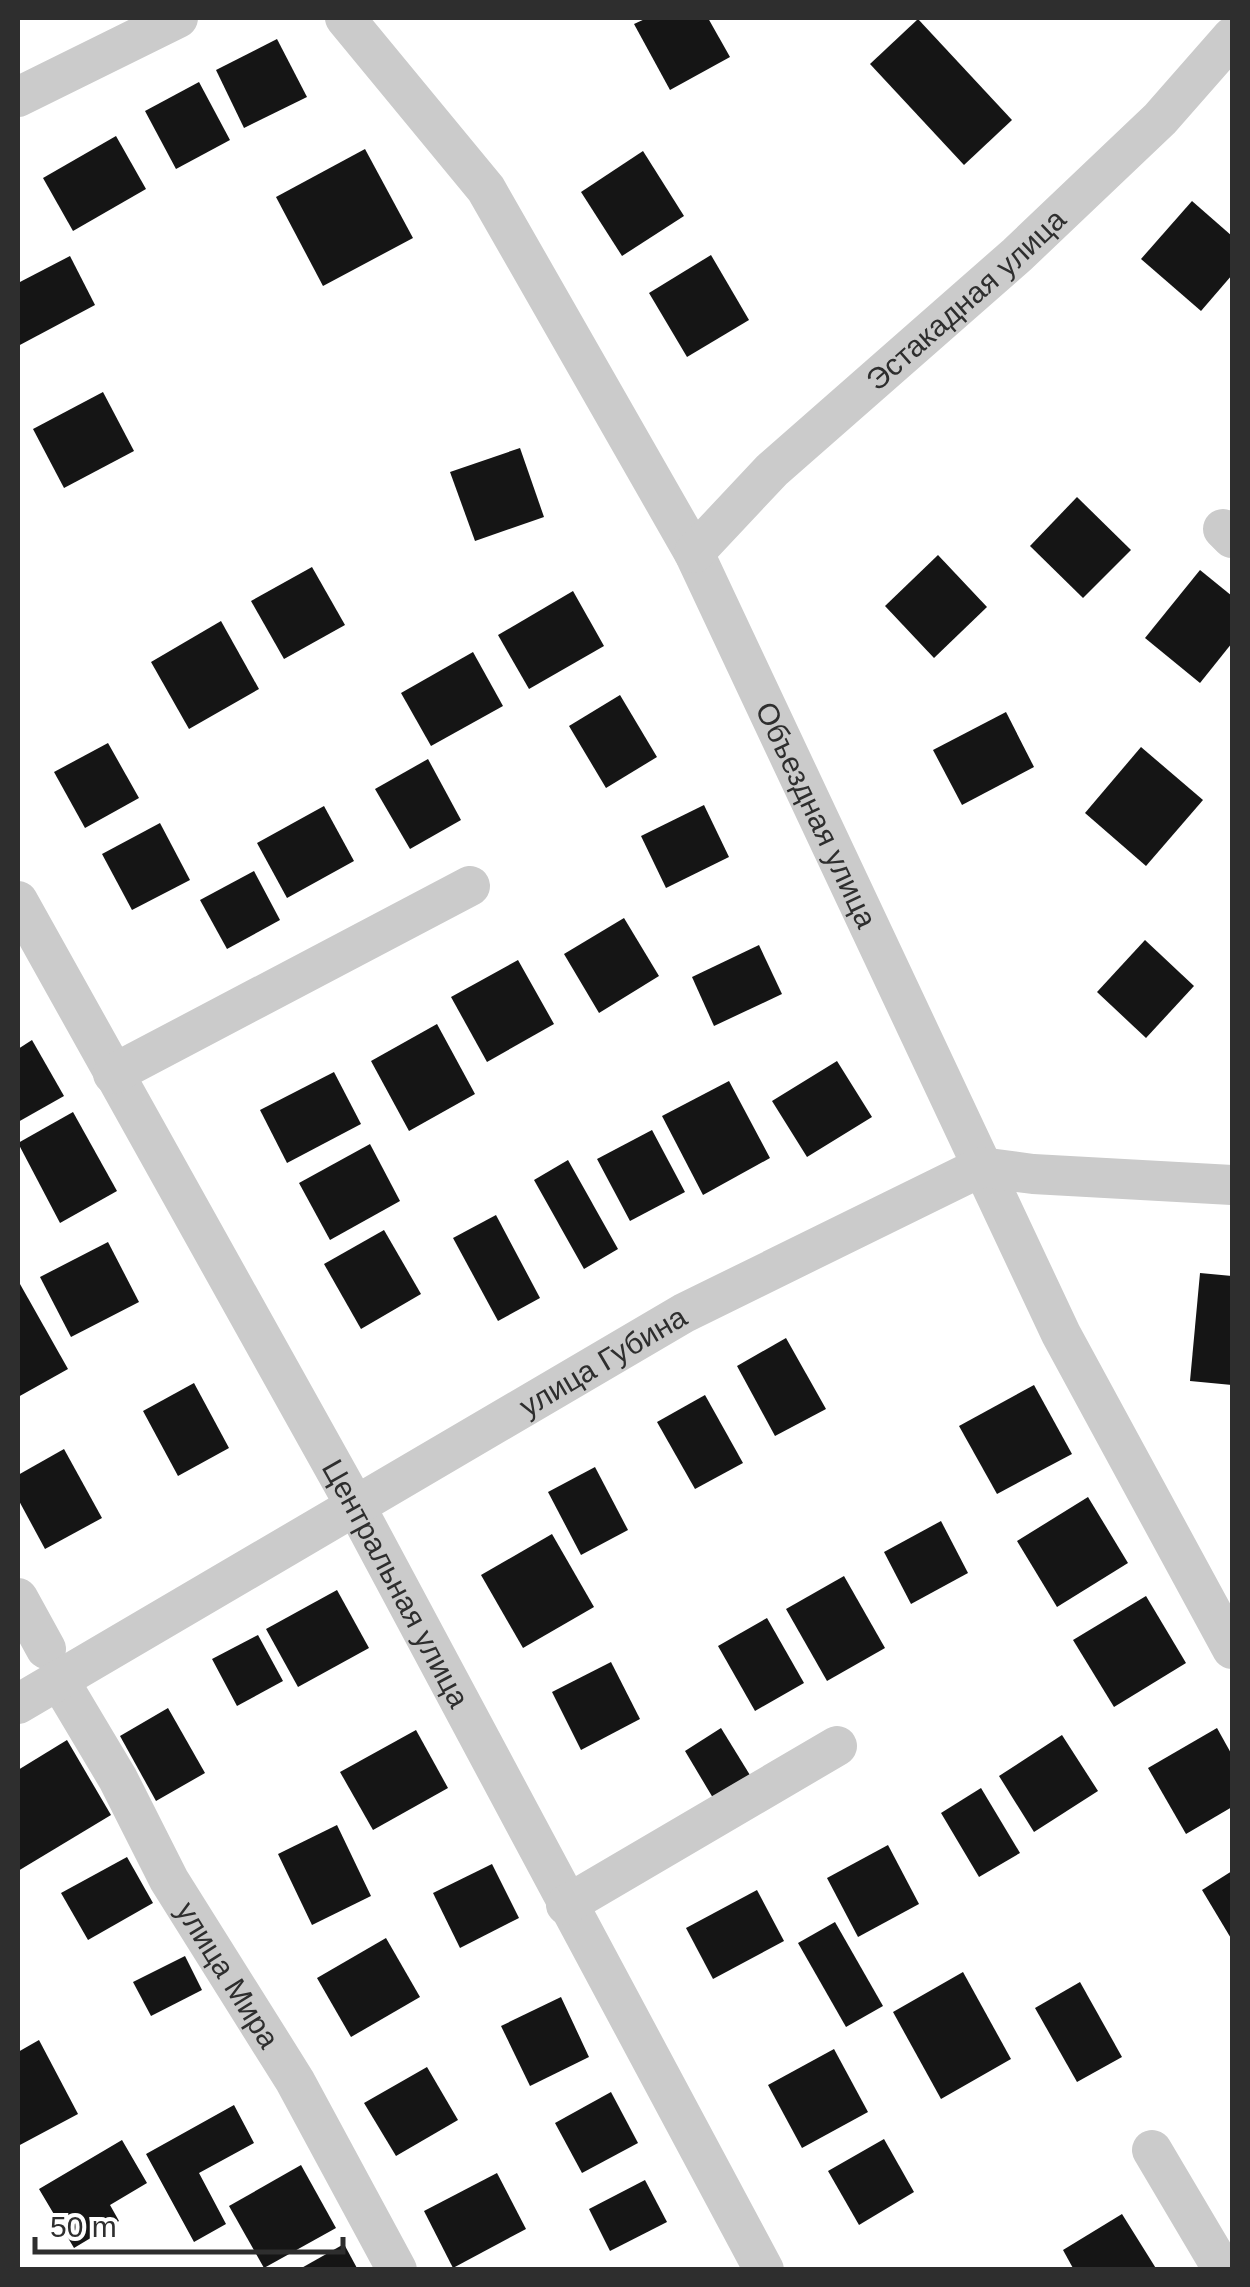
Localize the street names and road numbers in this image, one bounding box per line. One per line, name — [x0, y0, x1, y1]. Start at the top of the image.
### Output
street label: Эстакадная улица — [859, 202, 1072, 396]
street label: Объездная улица — [750, 697, 884, 933]
street label: улица Губина — [513, 1299, 692, 1422]
street label: Центральная улица — [316, 1454, 476, 1713]
street label: улица Мира — [170, 1895, 287, 2054]

